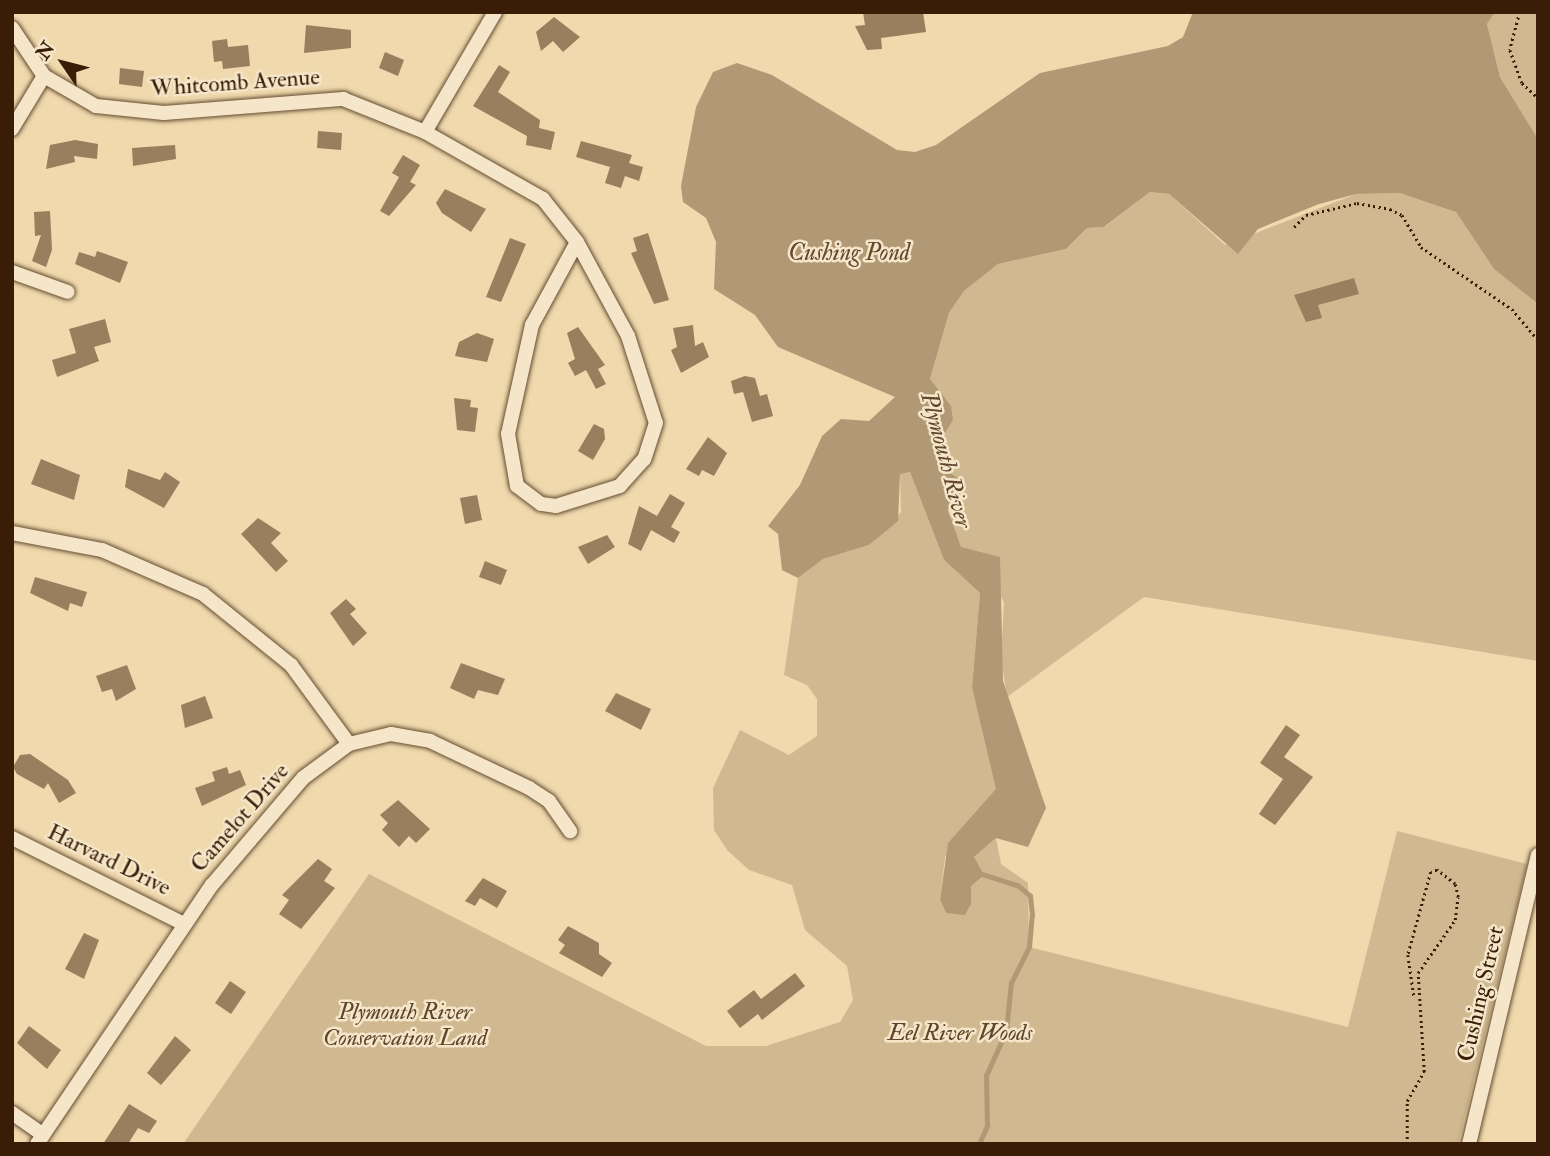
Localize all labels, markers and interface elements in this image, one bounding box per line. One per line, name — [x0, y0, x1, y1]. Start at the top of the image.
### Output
north arrow — [28, 28, 98, 98]
text: N — [31, 37, 61, 65]
street label: Whitcomb Avenue — [149, 63, 321, 103]
water label: Cushing Pond — [788, 239, 910, 267]
water label: Plymouth River — [914, 389, 978, 531]
street label: Camelot Drive — [185, 758, 295, 878]
street label: Harvard Drive — [43, 818, 175, 902]
street label: Cushing Street — [1452, 924, 1510, 1064]
park label: Plymouth River Conservation Land — [323, 998, 487, 1052]
park label: Eel River Woods — [888, 1019, 1032, 1047]

